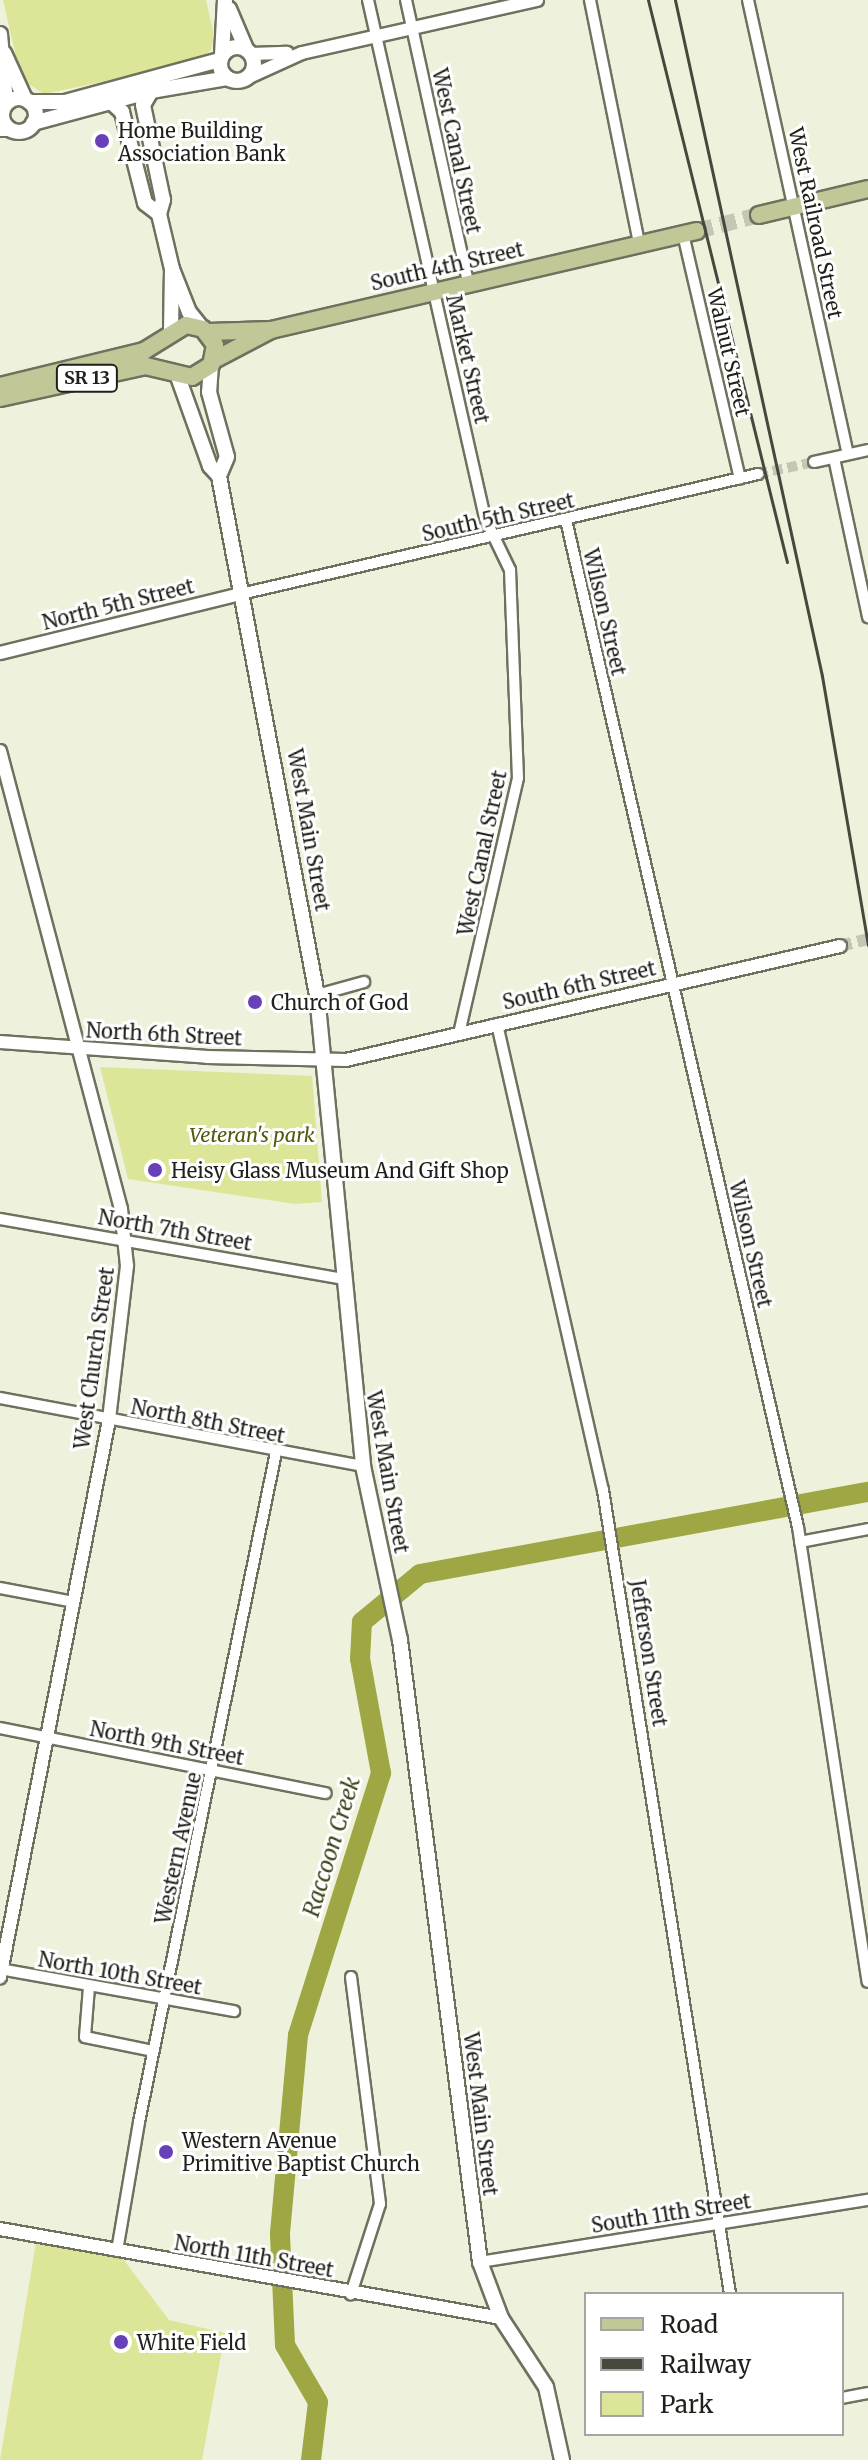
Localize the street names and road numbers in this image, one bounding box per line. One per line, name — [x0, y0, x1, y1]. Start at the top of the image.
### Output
street label: West Canal Street — [428, 66, 486, 236]
street label: West Railroad Street — [784, 125, 848, 321]
street label: South 4th Street — [368, 237, 526, 295]
street label: Walnut Street — [703, 285, 755, 419]
street label: Market Street — [442, 292, 494, 426]
road number: SR 13 — [55, 364, 119, 392]
street label: South 5th Street — [419, 488, 577, 546]
street label: Wilson Street — [579, 546, 631, 678]
street label: North 5th Street — [40, 574, 196, 634]
street label: West Main Street — [283, 747, 335, 913]
street label: West Canal Street — [453, 768, 511, 938]
street label: South 6th Street — [500, 956, 658, 1014]
street label: North 6th Street — [85, 1018, 243, 1050]
street label: Wilson Street — [725, 1178, 777, 1310]
street label: North 7th Street — [96, 1205, 254, 1255]
street label: West Church Street — [69, 1265, 119, 1451]
street label: West Main Street — [362, 1389, 414, 1555]
street label: North 8th Street — [129, 1394, 287, 1448]
street label: Jefferson Street — [626, 1578, 672, 1728]
street label: North 9th Street — [88, 1716, 246, 1770]
street label: Western Avenue — [150, 1770, 206, 1926]
street label: North 10th Street — [36, 1947, 204, 1999]
street label: West Main Street — [459, 2031, 503, 2197]
street label: South 11th Street — [589, 2189, 753, 2237]
street label: North 11th Street — [173, 2230, 335, 2282]

